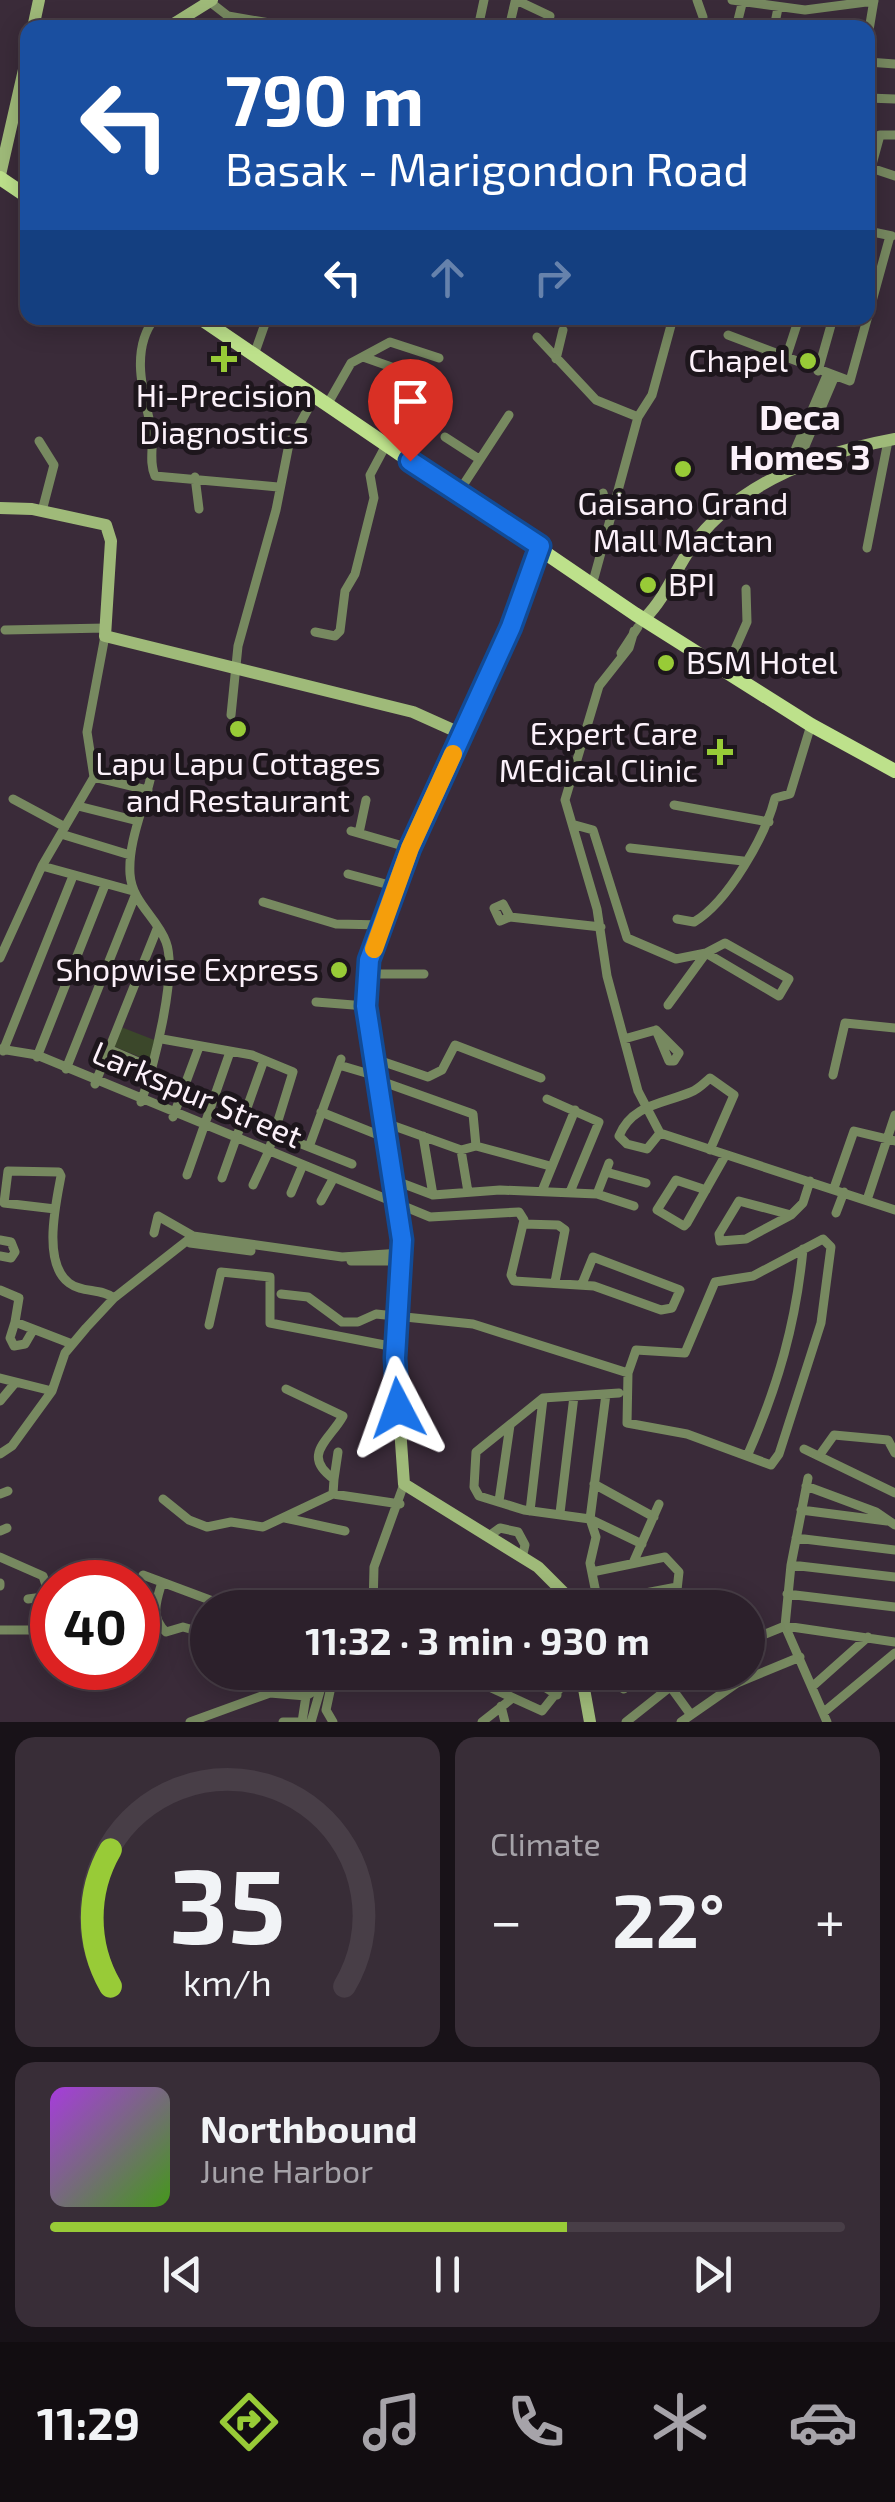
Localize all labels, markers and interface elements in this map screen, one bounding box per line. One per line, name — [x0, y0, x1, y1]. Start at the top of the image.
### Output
text: 790 m — [225, 56, 424, 140]
icon: left — [60, 60, 190, 190]
text: Basak - Marigondon Road — [225, 141, 749, 195]
icon: left — [315, 250, 370, 305]
icon: ahead — [420, 250, 475, 305]
icon: right — [525, 250, 580, 305]
place label: Chapel — [688, 340, 788, 378]
marker: Hi-Precision Diagnostics — [211, 346, 237, 372]
marker: Chapel — [797, 350, 819, 372]
pin — [368, 359, 453, 462]
icon: arrive — [383, 374, 438, 429]
place label: Hi-Precision Diagnostics — [136, 375, 312, 450]
district label: Deca Homes 3 — [729, 395, 871, 477]
marker: Gaisano Grand Mall Mactan — [672, 458, 694, 480]
place label: Gaisano Grand Mall Mactan — [578, 483, 788, 558]
place label: BPI — [668, 564, 715, 602]
marker: BPI — [637, 574, 659, 596]
place label: BSM Hotel — [686, 642, 838, 680]
marker: BSM Hotel — [655, 652, 677, 674]
place label: Expert Care MEdical Clinic — [499, 713, 698, 788]
marker: Lapu Lapu Cottages and Restaurant — [227, 718, 249, 740]
marker: Expert Care MEdical Clinic — [707, 739, 733, 765]
place label: Lapu Lapu Cottages and Restaurant — [95, 743, 381, 818]
place label: Shopwise Express — [55, 949, 319, 987]
marker: Shopwise Express — [328, 959, 350, 981]
street label: Larkspur Street — [87, 1032, 308, 1154]
position arrow — [346, 1356, 450, 1460]
speed limit sign: 40 — [30, 1560, 160, 1690]
text: 11:32 · 3 min · 930 m — [305, 1617, 650, 1663]
text: Climate — [490, 1824, 601, 1862]
text: 35 — [169, 1840, 286, 1965]
text: 22° — [612, 1873, 725, 1963]
text: − — [490, 1886, 522, 1952]
text: + — [815, 1886, 845, 1952]
text: km/h — [183, 1960, 272, 2003]
text: Northbound — [200, 2105, 418, 2151]
text: June Harbor — [200, 2151, 373, 2189]
icon: previous — [155, 2247, 210, 2302]
icon: pause — [420, 2247, 475, 2302]
icon: next — [685, 2247, 740, 2302]
icon: directions — [214, 2387, 284, 2457]
icon: music — [357, 2387, 427, 2457]
icon: phone — [501, 2387, 571, 2457]
icon: climate — [645, 2387, 715, 2457]
icon: car — [788, 2387, 858, 2457]
text: 11:29 — [37, 2395, 140, 2449]

